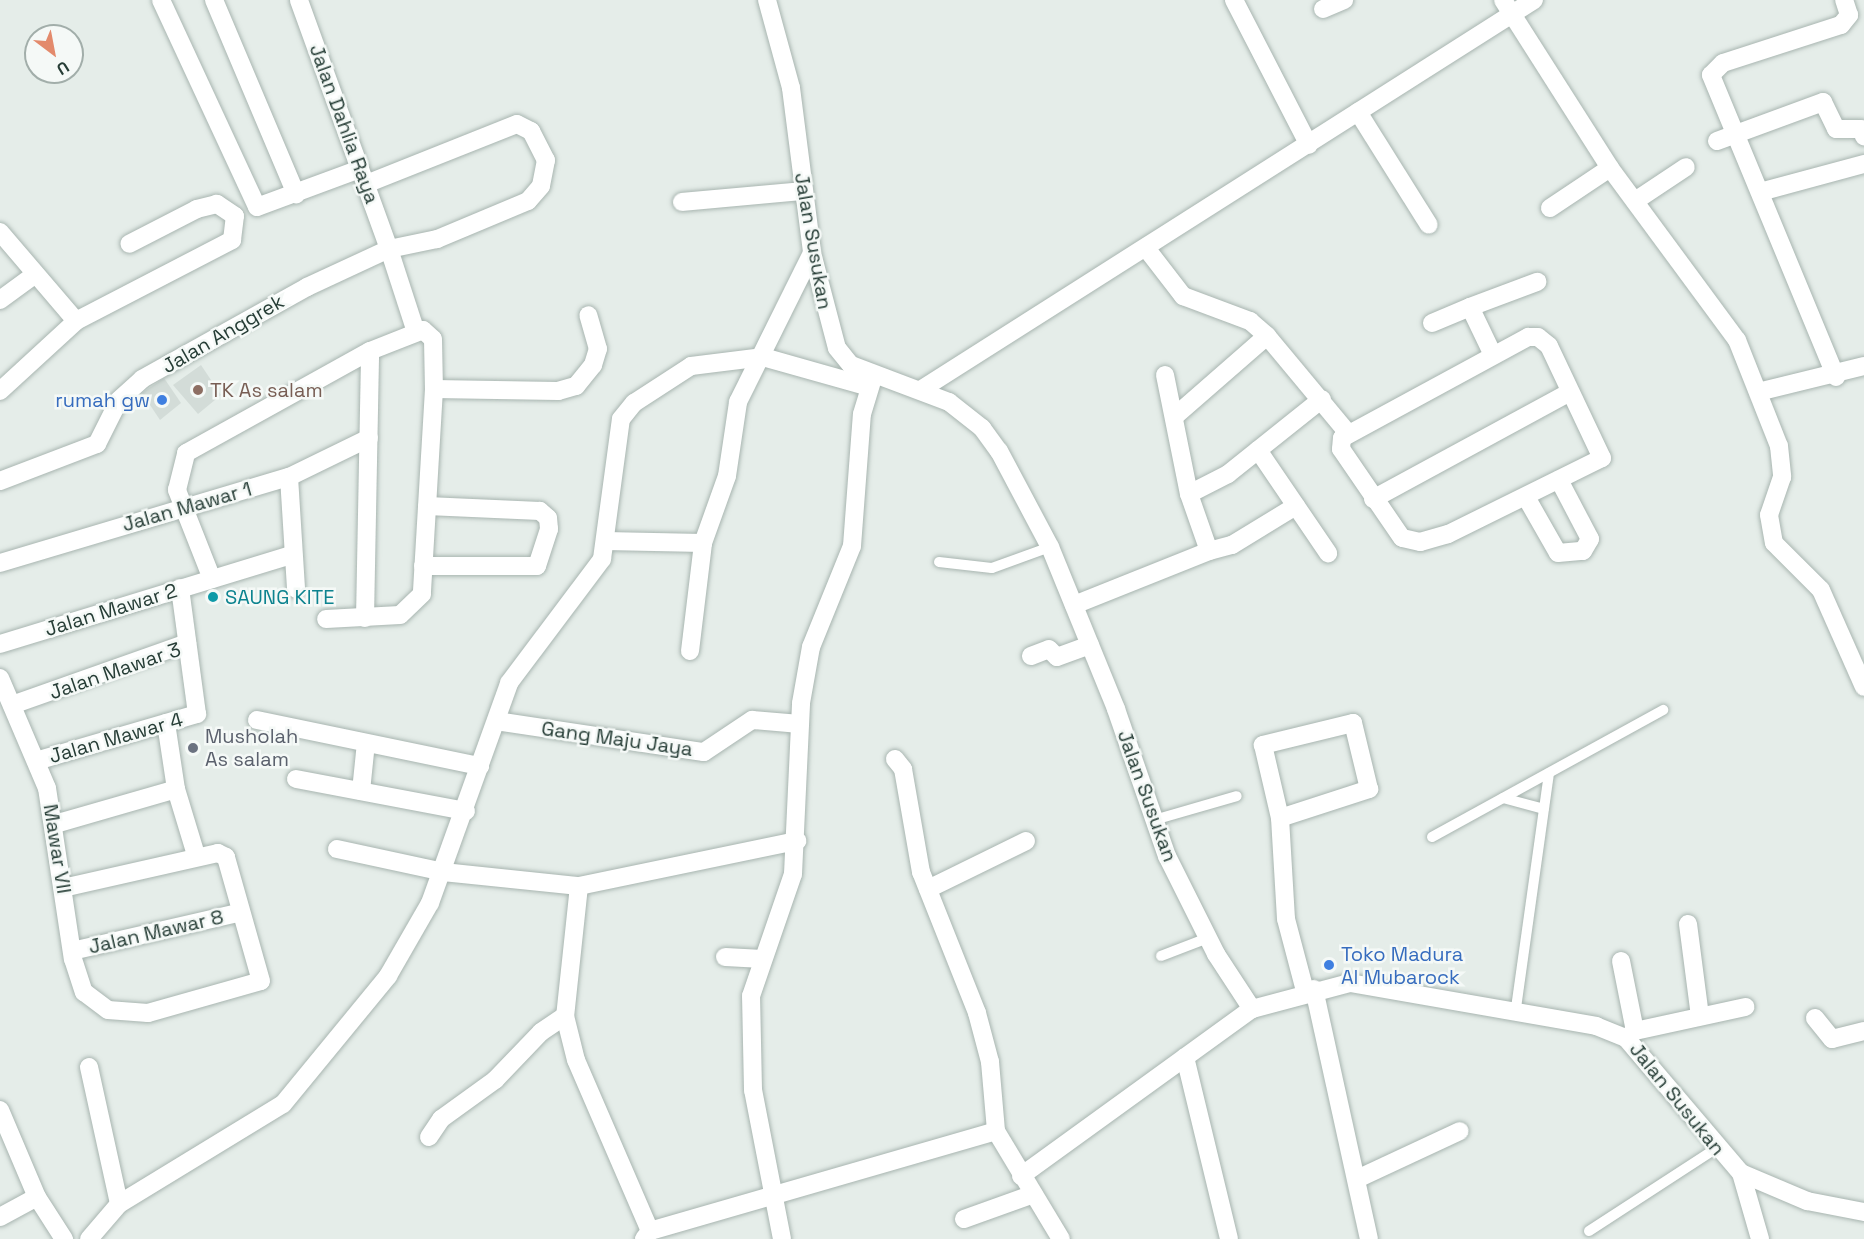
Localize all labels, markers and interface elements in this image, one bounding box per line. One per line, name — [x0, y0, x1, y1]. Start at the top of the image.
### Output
north arrow — [24, 24, 84, 84]
street label: Jalan Dahlia Raya — [304, 41, 384, 207]
text: U — [53, 56, 73, 80]
street label: Jalan Susukan — [789, 171, 837, 311]
street label: Jalan Anggrek — [158, 289, 288, 379]
place label: TK As salam — [210, 378, 323, 402]
marker: TK As salam — [191, 383, 205, 397]
place label: rumah gw — [55, 388, 150, 412]
marker: rumah gw — [155, 393, 169, 407]
street label: Jalan Mawar 1 — [119, 477, 255, 537]
street label: Jalan Mawar 2 — [42, 578, 180, 642]
place label: SAUNG KITE — [225, 585, 335, 609]
marker: SAUNG KITE — [206, 590, 220, 604]
street label: Jalan Mawar 3 — [46, 637, 184, 705]
street label: Jalan Mawar 4 — [46, 707, 186, 769]
street label: Gang Maju Jaya — [540, 717, 694, 761]
place label: Musholah As salam — [205, 724, 298, 771]
street label: Jalan Susukan — [1112, 727, 1182, 865]
marker: Musholah As salam — [186, 741, 200, 755]
street label: Mawar VII — [38, 802, 76, 896]
street label: Jalan Mawar 8 — [86, 905, 226, 959]
place label: Toko Madura Al Mubarock — [1341, 942, 1463, 989]
marker: Toko Madura Al Mubarock — [1322, 958, 1336, 972]
street label: Jalan Susukan — [1624, 1038, 1730, 1160]

